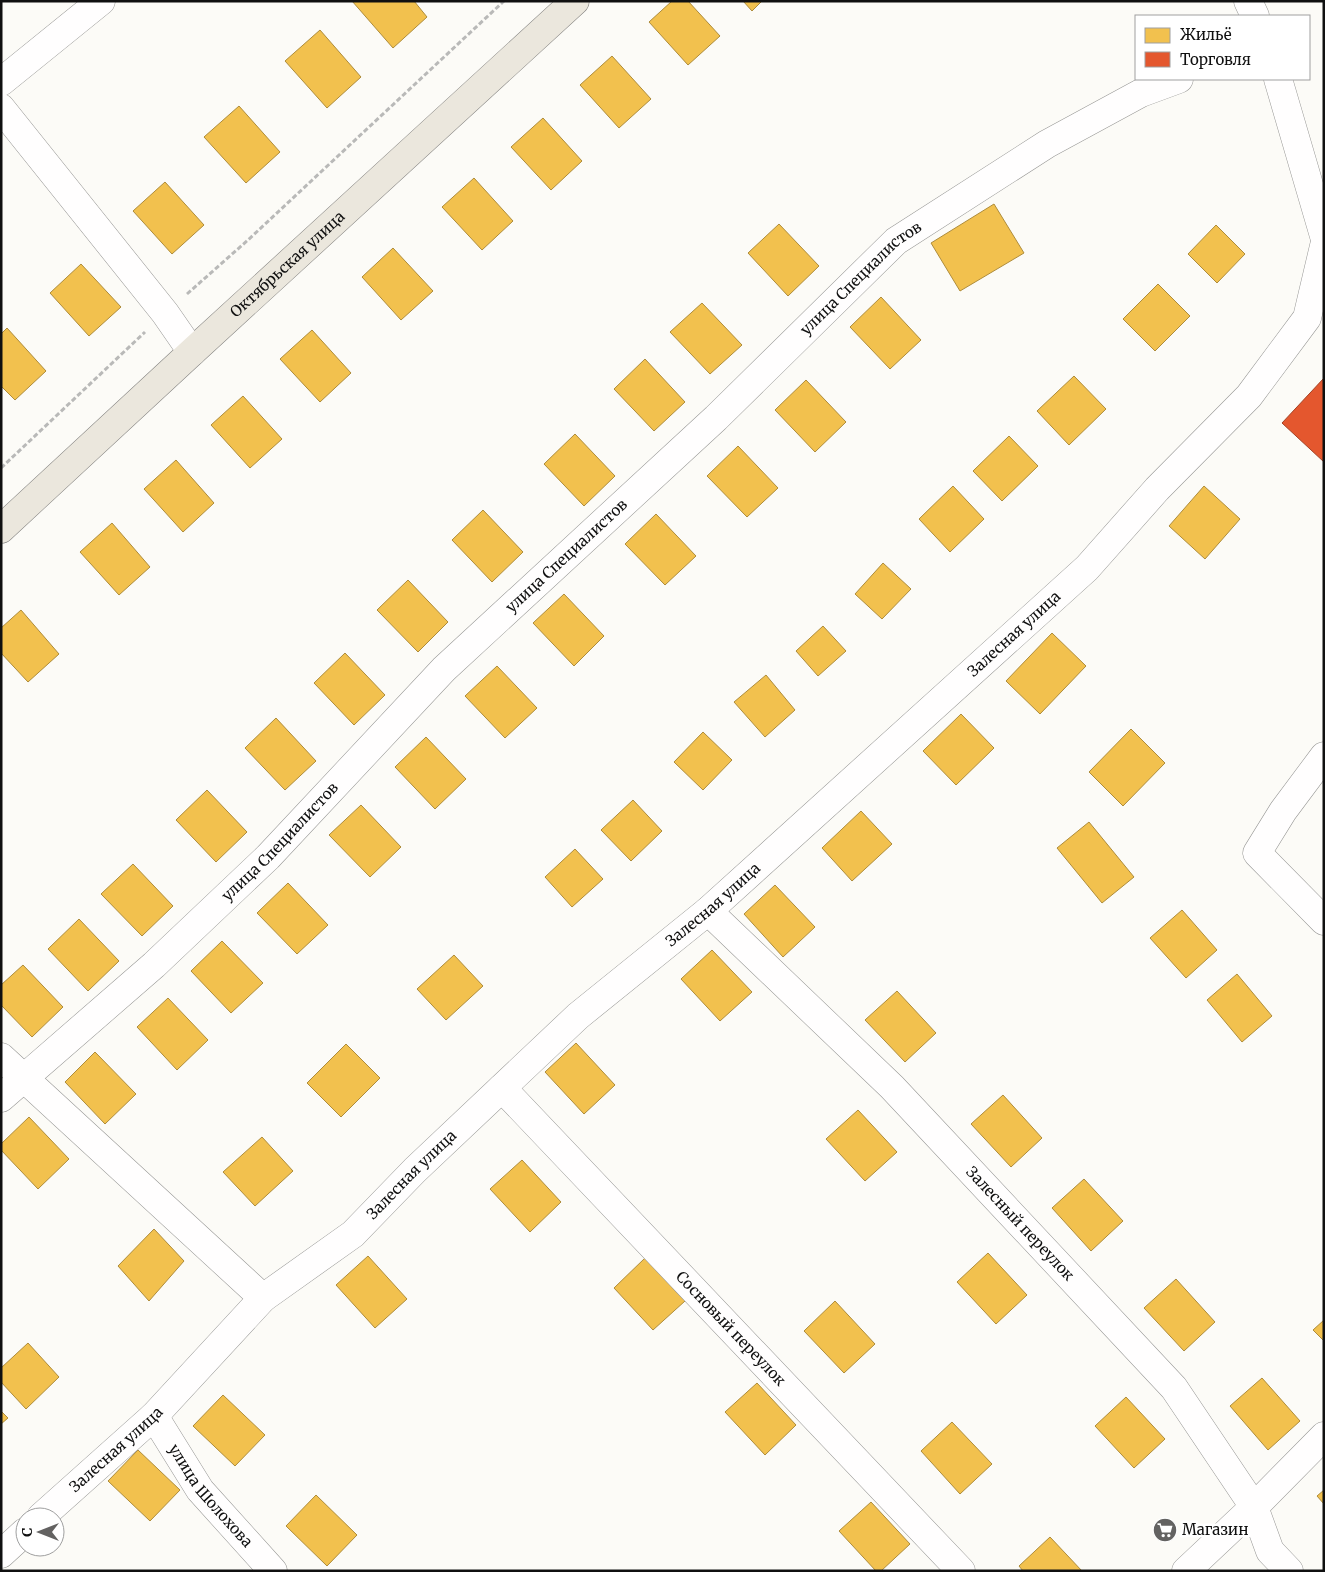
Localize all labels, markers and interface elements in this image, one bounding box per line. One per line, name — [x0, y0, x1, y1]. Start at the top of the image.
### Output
legend — [1135, 15, 1310, 80]
text: Жильё — [1180, 25, 1232, 44]
text: Торговля — [1180, 50, 1251, 69]
street label: Октябрьская улица — [226, 207, 348, 321]
street label: улица Специалистов — [796, 217, 925, 339]
street label: улица Специалистов — [501, 495, 631, 616]
street label: Залесная улица — [963, 587, 1064, 680]
street label: улица Специалистов — [217, 778, 342, 905]
street label: Залесная улица — [662, 858, 764, 950]
street label: Залесная улица — [362, 1126, 460, 1223]
street label: Залесный переулок — [962, 1162, 1079, 1285]
street label: Сосновый переулок — [672, 1267, 790, 1390]
street label: Залесная улица — [65, 1403, 167, 1496]
street label: улица Шолохова — [165, 1440, 257, 1551]
north arrow — [15, 1507, 65, 1557]
supermarket icon: Магазин — [1152, 1517, 1178, 1543]
place label: Магазин — [1182, 1520, 1248, 1539]
text: С — [18, 1527, 36, 1537]

